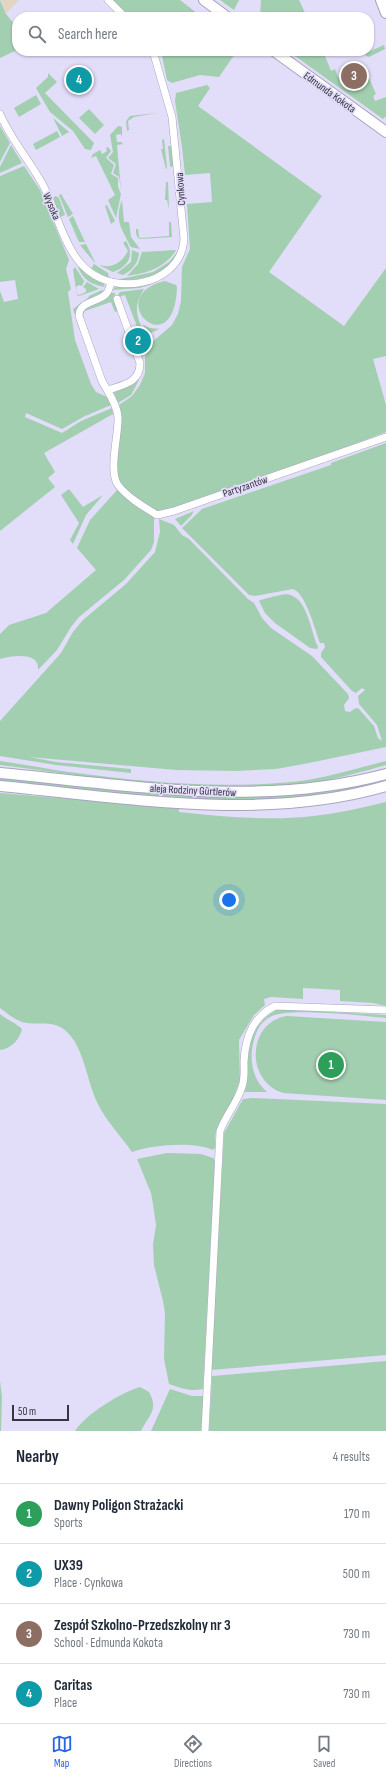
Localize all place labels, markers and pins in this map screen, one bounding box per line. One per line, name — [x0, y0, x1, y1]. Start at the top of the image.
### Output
pin: 3 — [341, 61, 367, 91]
pin: 4 — [66, 65, 92, 95]
pin: 2 — [125, 326, 151, 356]
pin: 1 — [318, 1050, 344, 1080]

